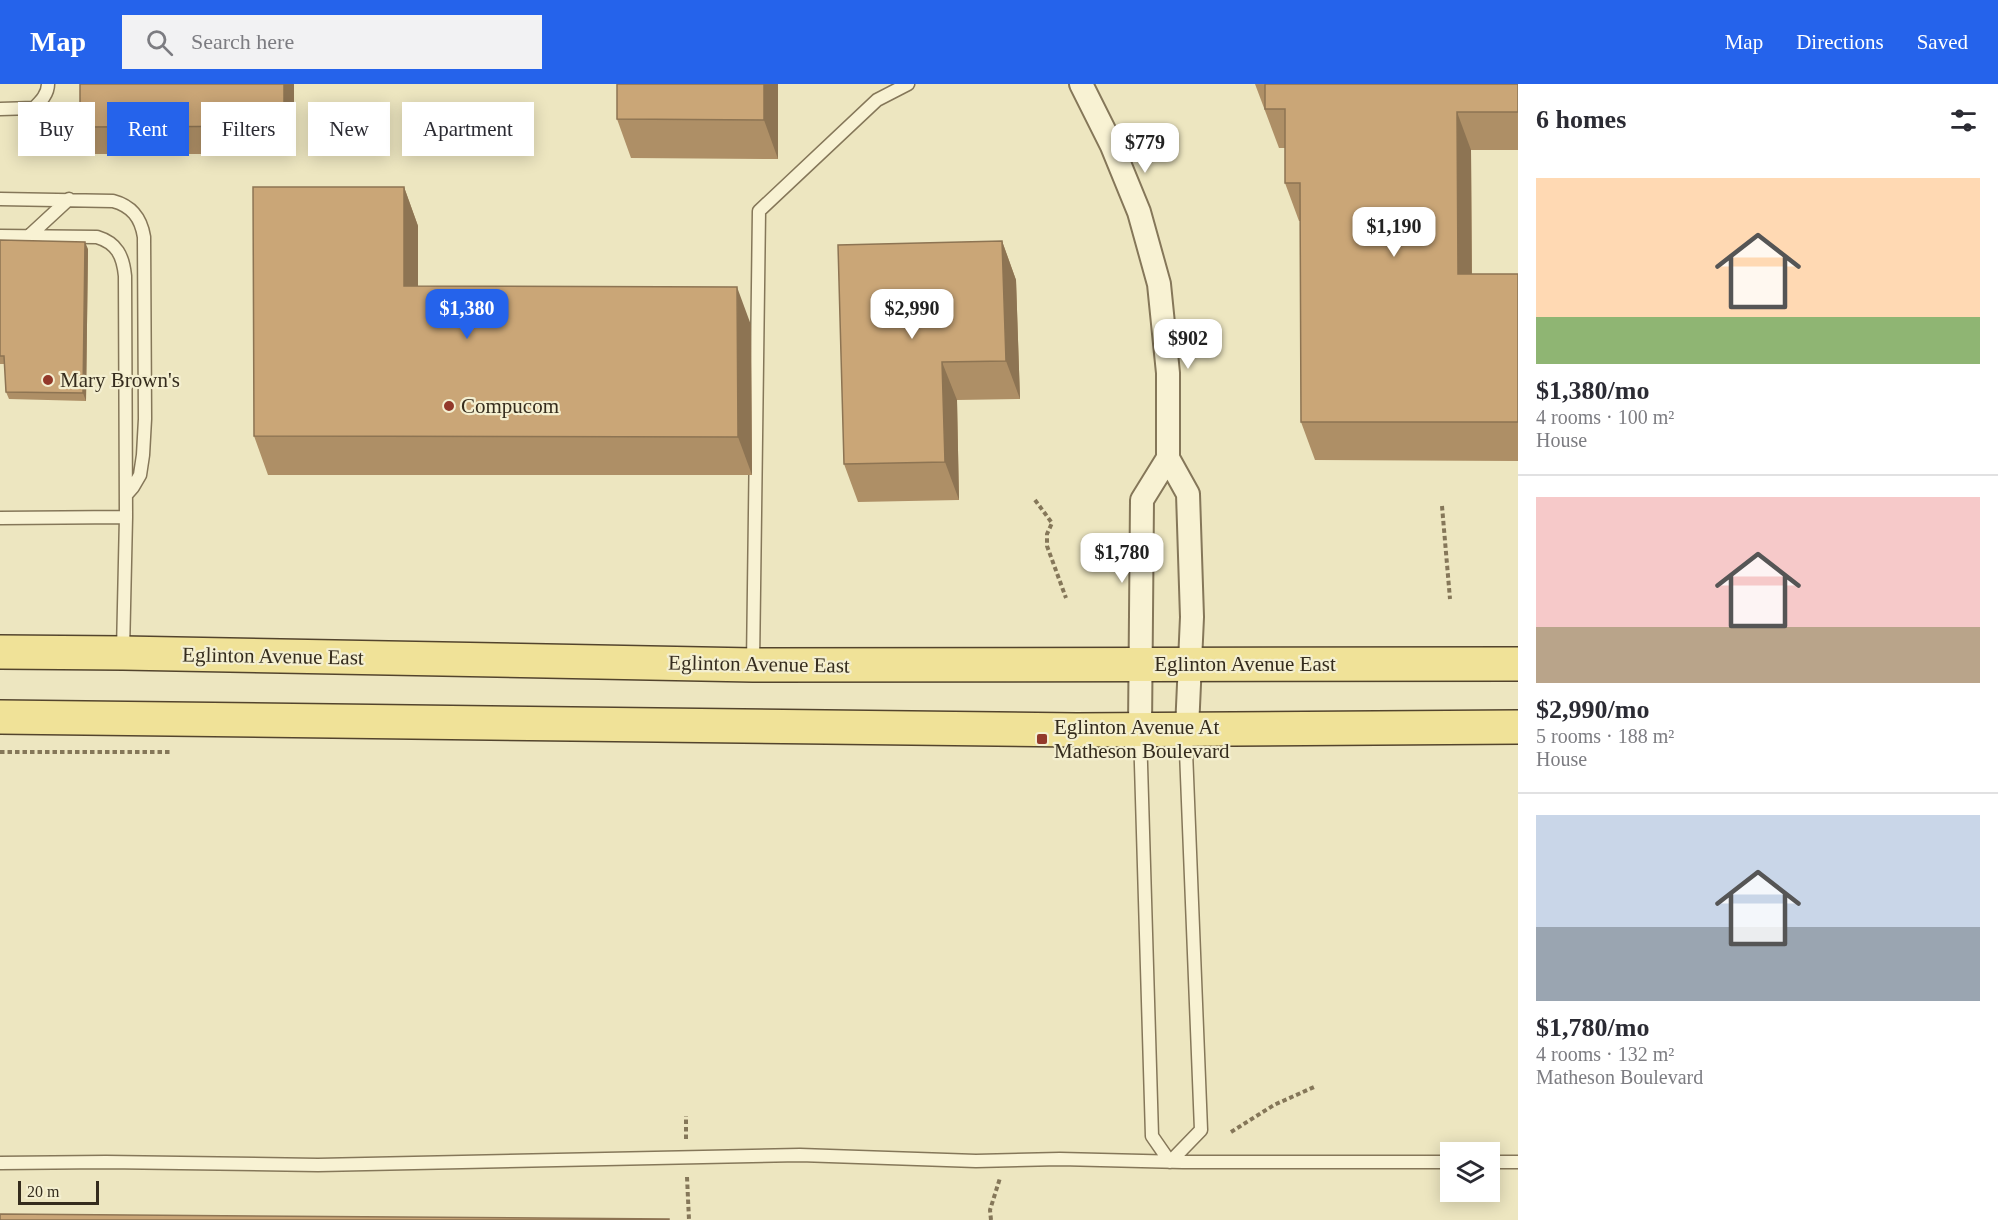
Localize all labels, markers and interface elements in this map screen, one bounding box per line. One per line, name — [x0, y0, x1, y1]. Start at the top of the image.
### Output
search box — [122, 15, 542, 69]
text: Map — [30, 26, 86, 57]
icon: search — [143, 26, 176, 59]
text: Search here — [191, 29, 294, 54]
text: Map — [1725, 30, 1763, 54]
text: Directions — [1796, 30, 1884, 54]
text: Saved — [1917, 30, 1968, 54]
chip: Buy — [18, 102, 95, 156]
chip: Rent — [107, 102, 189, 156]
chip: Filters — [201, 102, 296, 156]
chip: New — [308, 102, 390, 156]
chip: Apartment — [402, 102, 534, 156]
icon: filters — [1947, 104, 1980, 137]
text: 6 homes — [1536, 105, 1626, 134]
pin: $779 — [1109, 123, 1181, 174]
text: $779 — [1125, 131, 1165, 153]
pin: $1,190 — [1345, 207, 1443, 258]
text: $1,190 — [1367, 215, 1422, 237]
icon: home — [1704, 217, 1812, 325]
pin: $1,380 — [418, 289, 516, 340]
pin: $2,990 — [863, 289, 961, 340]
text: $1,380 — [440, 297, 495, 319]
text: $2,990 — [885, 297, 940, 319]
pin: $902 — [1152, 319, 1224, 370]
text: $902 — [1168, 327, 1208, 349]
place label: Mary Brown's — [60, 368, 180, 392]
marker: Mary Brown's — [41, 373, 55, 387]
text: $1,380/mo — [1536, 376, 1649, 405]
place label: Compucom — [461, 394, 559, 418]
marker: Compucom — [442, 399, 456, 413]
text: 4 rooms · 100 m² — [1536, 406, 1674, 428]
text: House — [1536, 429, 1587, 451]
pin: $1,780 — [1073, 533, 1171, 584]
icon: home — [1704, 536, 1812, 644]
text: $1,780 — [1095, 541, 1150, 563]
street label: Eglinton Avenue East — [182, 642, 364, 670]
street label: Eglinton Avenue East — [668, 650, 850, 678]
street label: Eglinton Avenue East — [1154, 652, 1336, 676]
text: $2,990/mo — [1536, 695, 1649, 724]
place label: Eglinton Avenue At Matheson Boulevard — [1054, 715, 1230, 763]
text: 5 rooms · 188 m² — [1536, 725, 1674, 747]
marker: Eglinton Avenue At Matheson Boulevard — [1035, 732, 1049, 746]
text: House — [1536, 748, 1587, 770]
icon: home — [1704, 854, 1812, 962]
text: $1,780/mo — [1536, 1013, 1649, 1042]
text: 4 rooms · 132 m² — [1536, 1043, 1674, 1065]
text: Matheson Boulevard — [1536, 1066, 1703, 1088]
map controls — [1440, 1142, 1500, 1202]
button: layers — [1440, 1142, 1500, 1202]
scale bar — [18, 1178, 99, 1206]
text: 20 m — [27, 1183, 59, 1200]

